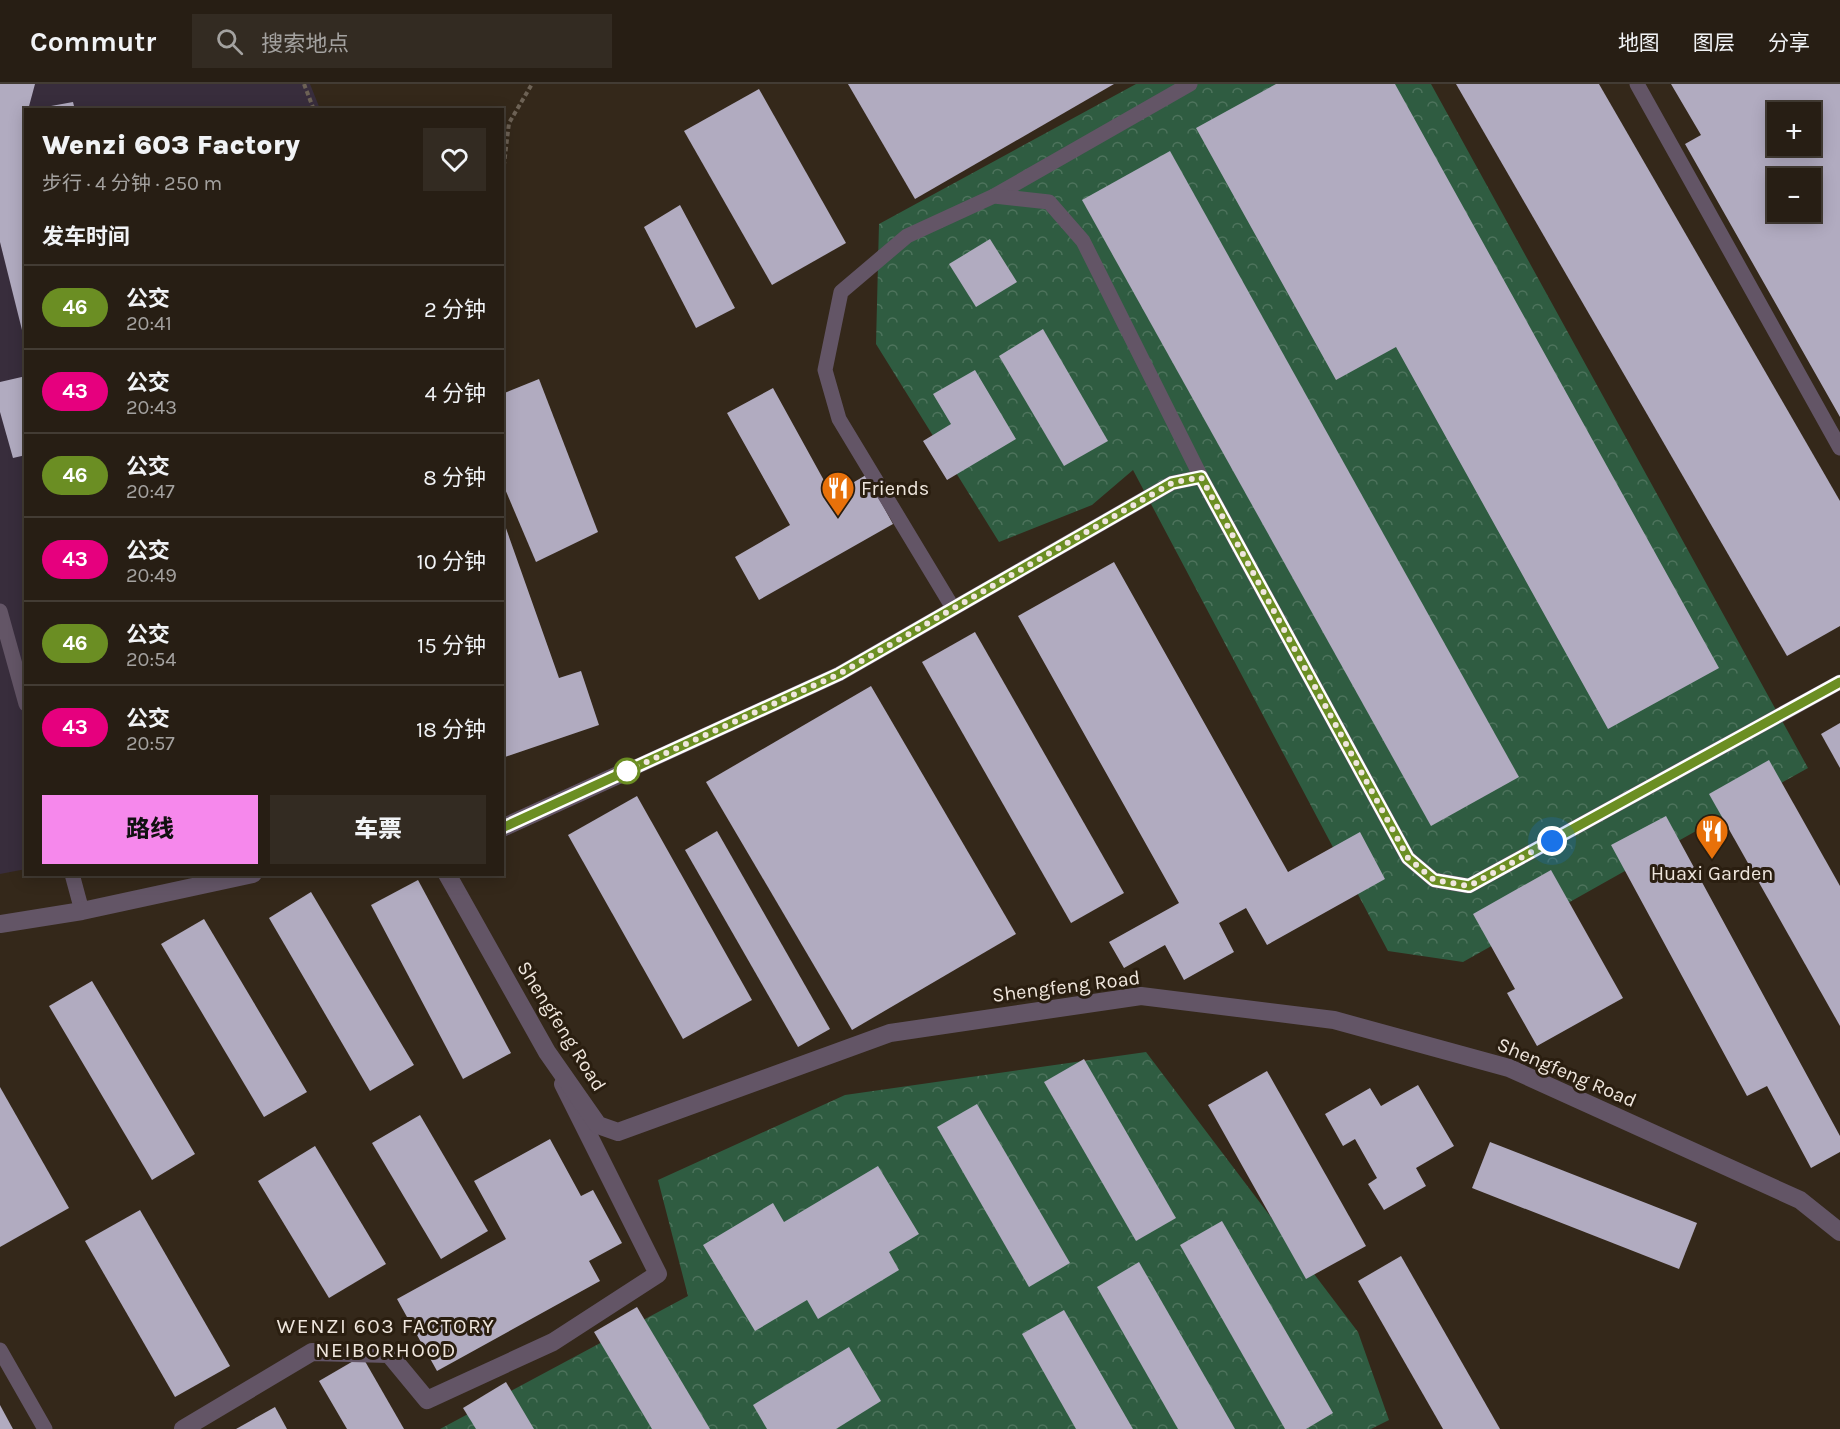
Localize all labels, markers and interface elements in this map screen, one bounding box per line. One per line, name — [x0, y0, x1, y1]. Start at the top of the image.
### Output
search box — [192, 14, 612, 68]
text: Commutr — [30, 25, 156, 58]
icon: search — [213, 25, 246, 58]
text: 搜索地点 — [261, 31, 349, 57]
text: 地图 — [1618, 31, 1660, 55]
text: 图层 — [1693, 31, 1735, 55]
text: 分享 — [1768, 31, 1810, 55]
map controls — [1767, 102, 1821, 222]
button: + — [1767, 102, 1821, 156]
text: Wenzi 603 Factory — [42, 128, 300, 161]
button: heart — [423, 128, 486, 191]
button: − — [1767, 168, 1821, 222]
text: 步行 · 4 分钟 · 250 m — [42, 172, 222, 195]
text: 发车时间 — [42, 224, 130, 250]
text: 公交 — [126, 286, 170, 312]
text: 46 — [62, 295, 88, 319]
text: 2 分钟 — [424, 297, 486, 323]
text: 20:41 — [126, 312, 172, 335]
text: 公交 — [126, 370, 170, 396]
text: 43 — [62, 379, 88, 403]
text: 4 分钟 — [424, 381, 486, 407]
text: 20:43 — [126, 396, 177, 419]
text: 公交 — [126, 454, 170, 480]
text: 46 — [62, 463, 88, 487]
text: 8 分钟 — [423, 465, 486, 491]
restaurant icon: Friends — [820, 470, 856, 517]
place label: Friends — [861, 477, 929, 500]
text: 20:47 — [126, 480, 175, 503]
text: 公交 — [126, 538, 170, 564]
text: 43 — [62, 547, 88, 571]
text: 10 分钟 — [416, 549, 486, 575]
text: 20:49 — [126, 564, 177, 587]
text: 公交 — [126, 622, 170, 648]
text: 46 — [62, 631, 88, 655]
text: 15 分钟 — [417, 633, 486, 659]
text: 20:54 — [126, 648, 177, 671]
text: 公交 — [126, 706, 170, 732]
text: 43 — [62, 715, 88, 739]
text: 18 分钟 — [416, 717, 486, 743]
text: 20:57 — [126, 732, 175, 755]
unlabelled marker — [614, 758, 640, 784]
button: 路线 — [42, 795, 258, 864]
button: 车票 — [270, 795, 486, 864]
restaurant icon: Huaxi Garden — [1694, 813, 1730, 860]
your location — [1537, 826, 1567, 856]
place label: Huaxi Garden — [1651, 862, 1773, 885]
street label: Shengfeng Road — [512, 957, 611, 1096]
street label: Shengfeng Road — [991, 966, 1141, 1007]
street label: Shengfeng Road — [1494, 1033, 1640, 1112]
district label: WENZI 603 FACTORY NEIBORHOOD — [277, 1314, 495, 1362]

